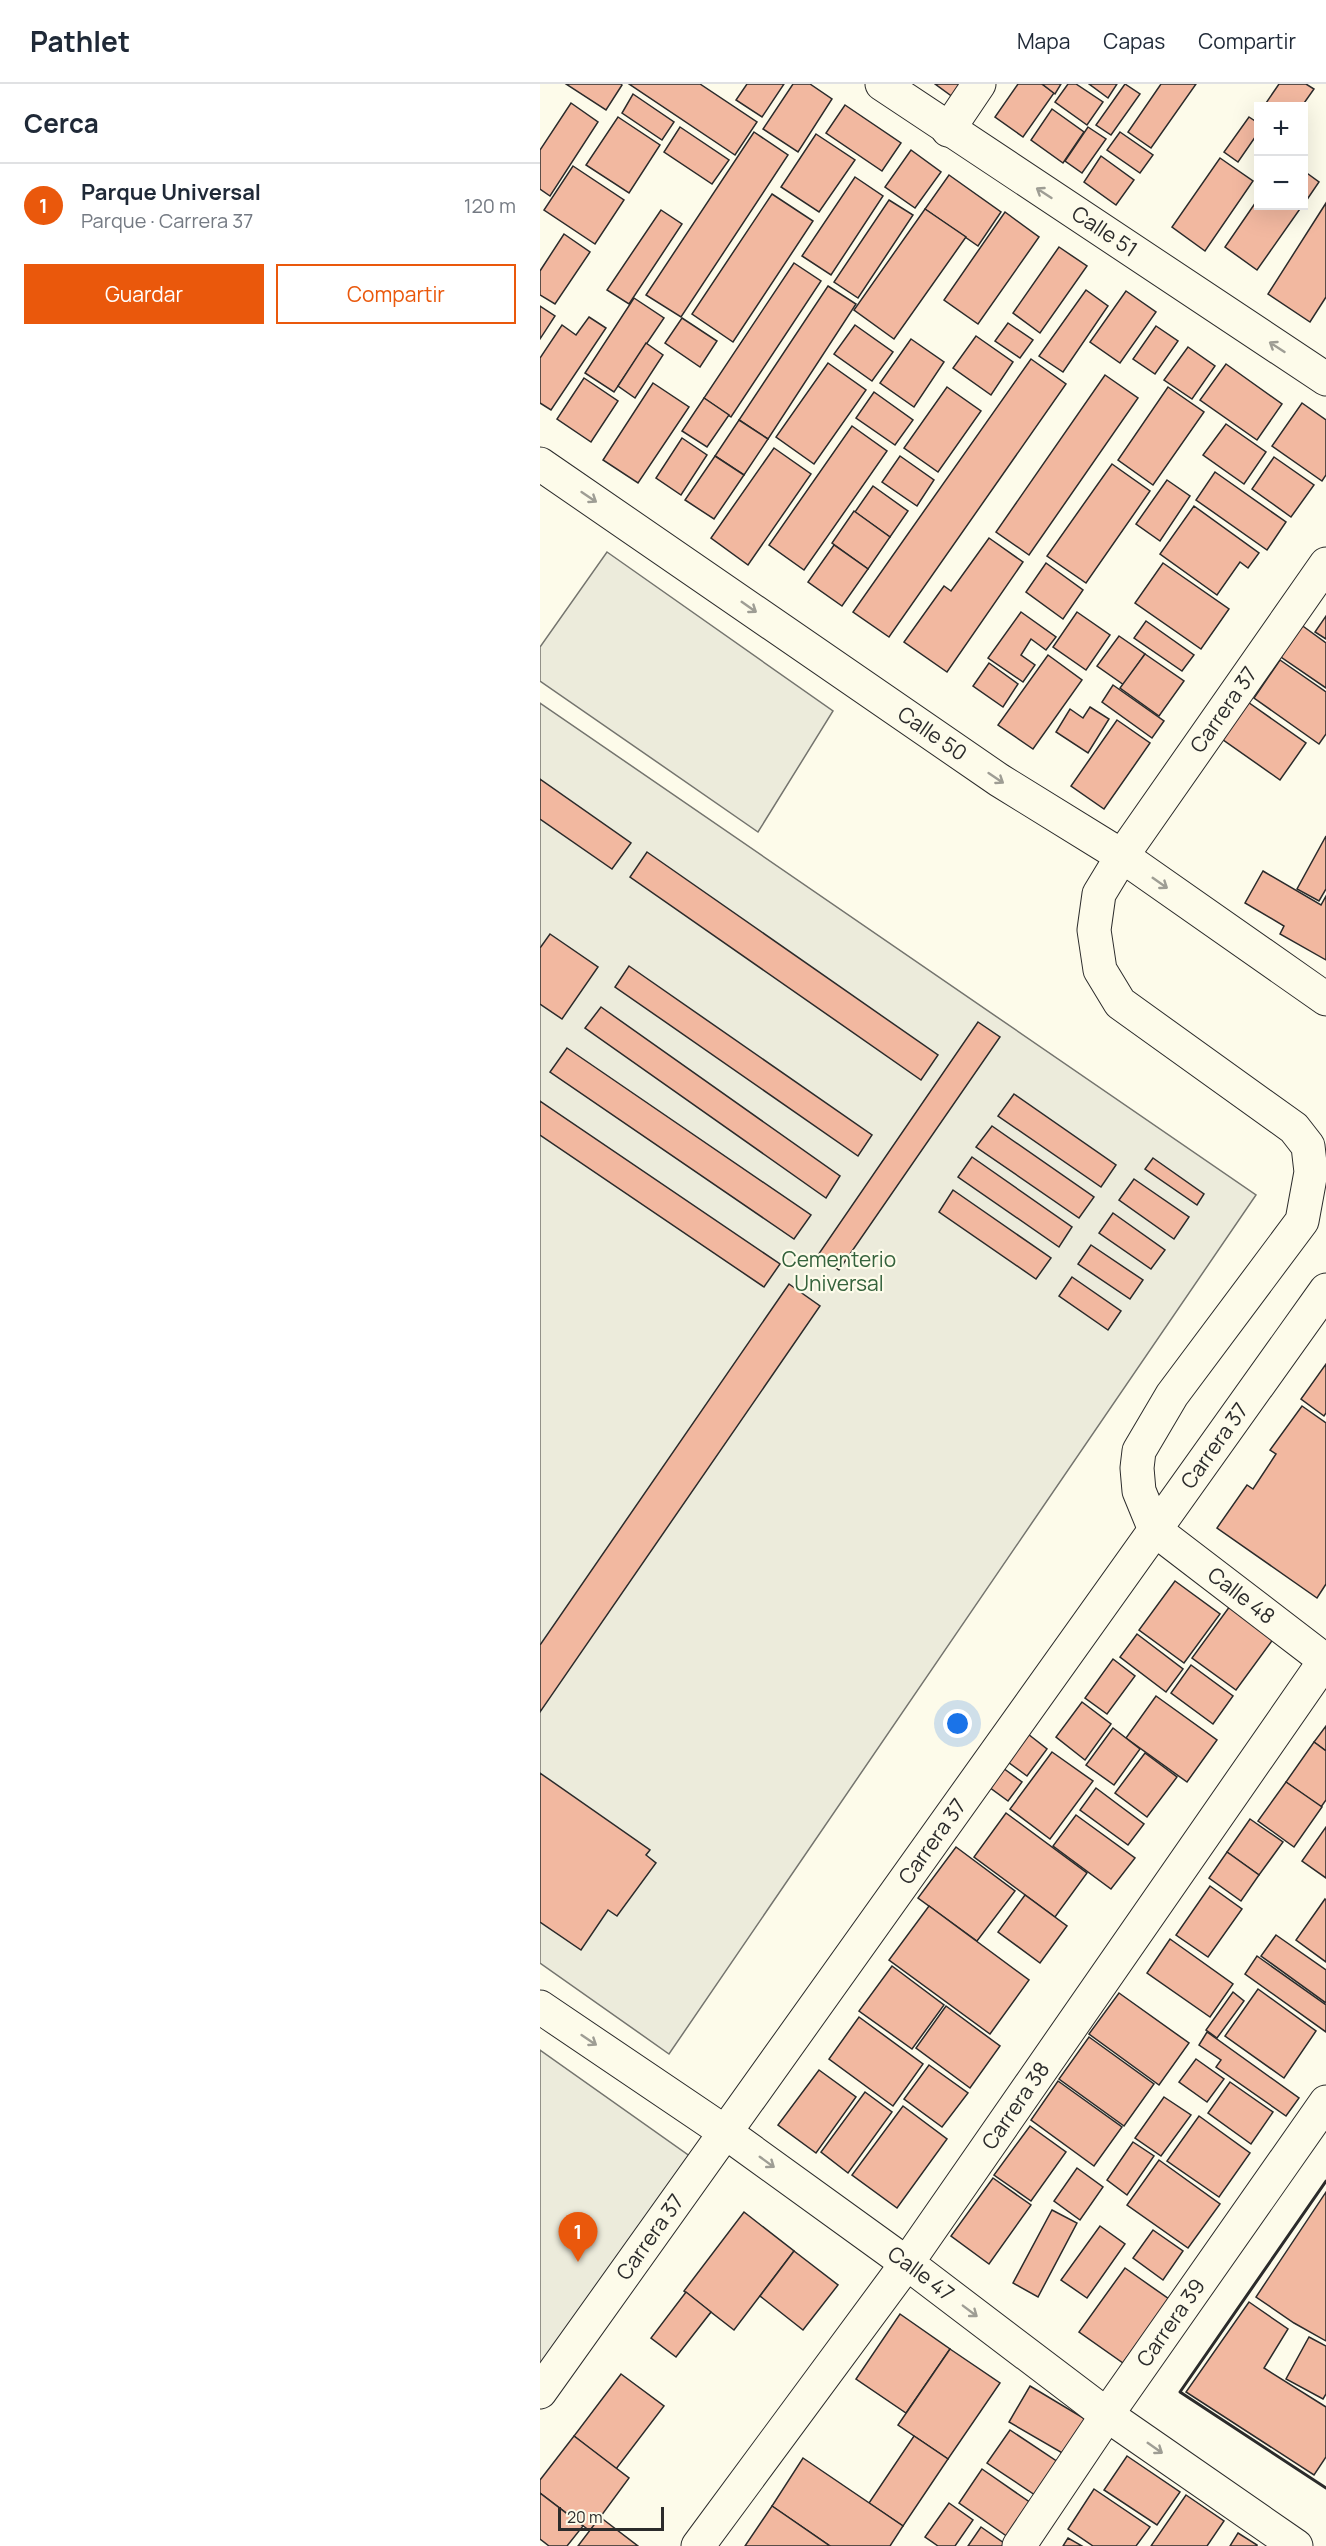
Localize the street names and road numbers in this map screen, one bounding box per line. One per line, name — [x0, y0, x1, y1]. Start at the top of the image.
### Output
street label: Calle 51 — [1067, 199, 1143, 263]
street label: Carrera 37 — [1183, 661, 1263, 758]
street label: Calle 50 — [893, 699, 973, 767]
street label: Carrera 37 — [1174, 1397, 1254, 1494]
street label: Calle 48 — [1202, 1560, 1281, 1630]
street label: Carrera 37 — [892, 1793, 972, 1890]
street label: Carrera 38 — [975, 2056, 1055, 2155]
street label: Carrera 37 — [609, 2188, 690, 2285]
street label: Calle 47 — [882, 2239, 960, 2307]
street label: Carrera 39 — [1130, 2273, 1211, 2372]

